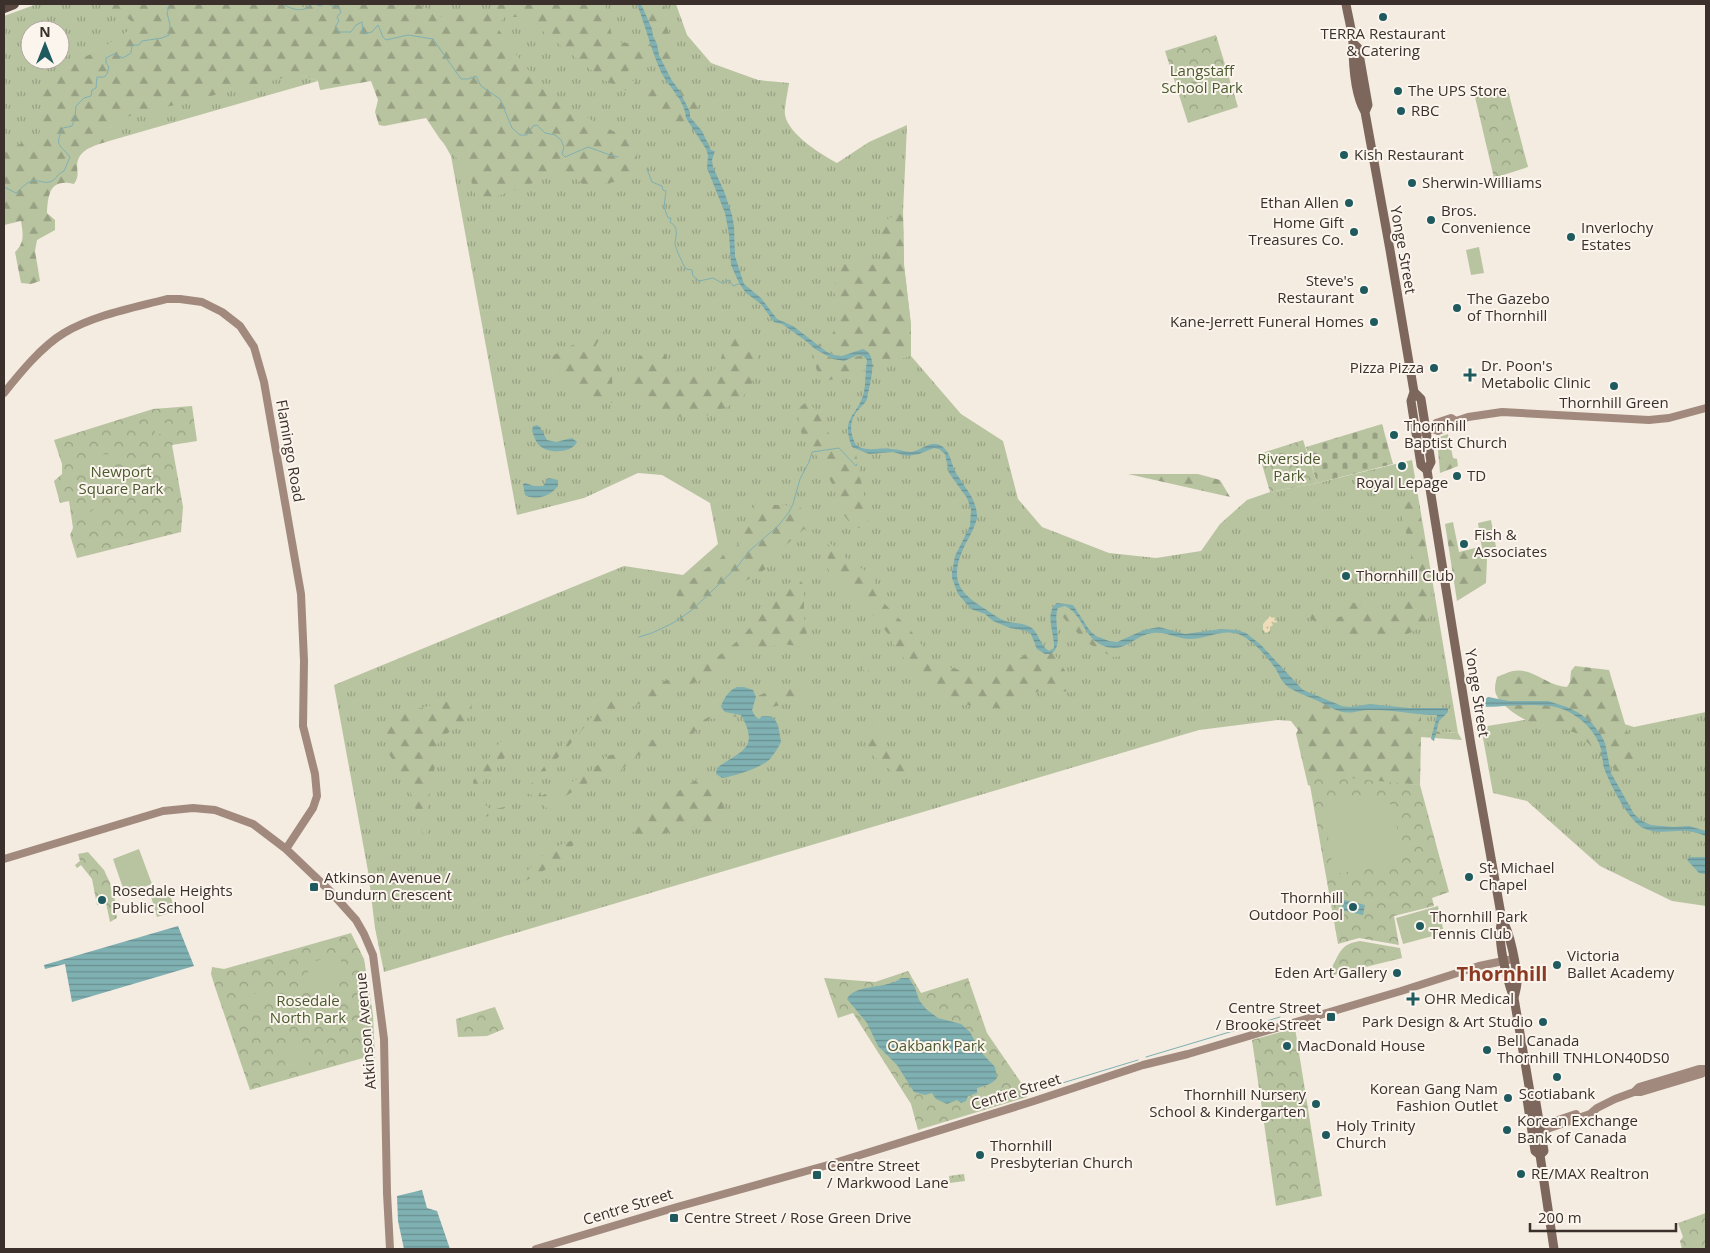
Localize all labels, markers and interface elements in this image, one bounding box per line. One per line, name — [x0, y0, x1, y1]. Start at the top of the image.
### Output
marker: TERRA Restaurant & Catering — [1377, 11, 1389, 23]
north arrow — [20, 20, 70, 70]
text: N — [39, 22, 51, 41]
place label: TERRA Restaurant & Catering — [1320, 23, 1446, 60]
park label: Langstaff School Park — [1161, 60, 1243, 97]
place label: The UPS Store — [1408, 80, 1507, 100]
marker: The UPS Store — [1392, 85, 1404, 97]
place label: RBC — [1411, 100, 1439, 120]
marker: RBC — [1395, 105, 1407, 117]
place label: Kish Restaurant — [1354, 144, 1464, 164]
marker: Kish Restaurant — [1338, 149, 1350, 161]
place label: Sherwin-Williams — [1422, 172, 1542, 192]
marker: Sherwin-Williams — [1406, 177, 1418, 189]
place label: Ethan Allen — [1260, 192, 1339, 212]
marker: Ethan Allen — [1343, 197, 1355, 209]
place label: Bros. Convenience — [1441, 200, 1531, 237]
street label: Yonge Street — [1386, 204, 1422, 295]
place label: Home Gift Treasures Co. — [1248, 212, 1344, 249]
marker: Bros. Convenience — [1425, 214, 1437, 226]
place label: Inverlochy Estates — [1581, 217, 1654, 254]
marker: Home Gift Treasures Co. — [1348, 226, 1360, 238]
marker: Inverlochy Estates — [1565, 231, 1577, 243]
place label: Steve's Restaurant — [1277, 270, 1354, 307]
marker: Steve's Restaurant — [1358, 284, 1370, 296]
place label: The Gazebo of Thornhill — [1467, 288, 1550, 325]
marker: The Gazebo of Thornhill — [1451, 302, 1463, 314]
place label: Kane-Jerrett Funeral Homes — [1170, 311, 1364, 331]
marker: Kane-Jerrett Funeral Homes — [1368, 316, 1380, 328]
place label: Dr. Poon's Metabolic Clinic — [1481, 355, 1591, 392]
place label: Pizza Pizza — [1350, 357, 1424, 377]
marker: Pizza Pizza — [1428, 362, 1440, 374]
marker: Dr. Poon's Metabolic Clinic — [1463, 368, 1477, 382]
marker: Thornhill Green — [1608, 380, 1620, 392]
place label: Thornhill Green — [1559, 392, 1669, 412]
street label: Flamingo Road — [272, 398, 310, 504]
place label: Thornhill Baptist Church — [1404, 415, 1507, 452]
marker: Thornhill Baptist Church — [1388, 429, 1400, 441]
park label: Riverside Park — [1257, 448, 1321, 485]
marker: Royal Lepage — [1396, 460, 1408, 472]
park label: Newport Square Park — [79, 461, 163, 498]
place label: TD — [1467, 465, 1486, 485]
marker: TD — [1451, 470, 1463, 482]
place label: Royal Lepage — [1356, 472, 1448, 492]
place label: Fish & Associates — [1474, 524, 1547, 561]
marker: Fish & Associates — [1458, 538, 1470, 550]
place label: Thornhill Club — [1356, 565, 1454, 585]
marker: Thornhill Club — [1340, 570, 1352, 582]
street label: Yonge Street — [1461, 647, 1495, 738]
place label: St. Michael Chapel — [1479, 857, 1555, 894]
place label: Atkinson Avenue / Dundurn Crescent — [324, 867, 452, 904]
marker: St. Michael Chapel — [1463, 871, 1475, 883]
place label: Rosedale Heights Public School — [112, 880, 233, 917]
marker: Atkinson Avenue / Dundurn Crescent — [308, 881, 320, 893]
place label: Thornhill Outdoor Pool — [1249, 887, 1343, 924]
marker: Rosedale Heights Public School — [96, 894, 108, 906]
marker: Thornhill Outdoor Pool — [1347, 901, 1359, 913]
place label: Thornhill Park Tennis Club — [1430, 906, 1528, 943]
marker: Thornhill Park Tennis Club — [1414, 920, 1426, 932]
place label: Victoria Ballet Academy — [1567, 945, 1675, 982]
marker: Victoria Ballet Academy — [1551, 959, 1563, 971]
district label: Thornhill — [1457, 960, 1547, 987]
place label: Eden Art Gallery — [1274, 962, 1387, 982]
marker: Eden Art Gallery — [1391, 967, 1403, 979]
street label: Atkinson Avenue — [350, 972, 380, 1090]
place label: OHR Medical — [1424, 988, 1514, 1008]
park label: Rosedale North Park — [270, 990, 346, 1027]
marker: OHR Medical — [1406, 992, 1420, 1006]
place label: Centre Street / Brooke Street — [1216, 997, 1321, 1034]
marker: Centre Street / Brooke Street — [1325, 1011, 1337, 1023]
place label: Park Design & Art Studio — [1362, 1011, 1533, 1031]
marker: Park Design & Art Studio — [1537, 1016, 1549, 1028]
place label: Bell Canada Thornhill TNHLON40DS0 — [1497, 1030, 1670, 1067]
park label: Oakbank Park — [887, 1035, 985, 1055]
place label: MacDonald House — [1297, 1035, 1425, 1055]
marker: MacDonald House — [1281, 1040, 1293, 1052]
marker: Bell Canada Thornhill TNHLON40DS0 — [1481, 1044, 1493, 1056]
street label: Centre Street — [968, 1068, 1063, 1114]
marker: Scotiabank — [1551, 1071, 1563, 1083]
place label: Korean Gang Nam Fashion Outlet — [1370, 1078, 1498, 1115]
place label: Scotiabank — [1519, 1083, 1595, 1103]
place label: Thornhill Nursery School & Kindergarten — [1149, 1084, 1306, 1121]
marker: Korean Gang Nam Fashion Outlet — [1502, 1092, 1514, 1104]
marker: Thornhill Nursery School & Kindergarten — [1310, 1098, 1322, 1110]
place label: Korean Exchange Bank of Canada — [1517, 1110, 1638, 1147]
place label: Holy Trinity Church — [1336, 1115, 1416, 1152]
marker: Korean Exchange Bank of Canada — [1501, 1124, 1513, 1136]
marker: Holy Trinity Church — [1320, 1129, 1332, 1141]
place label: Thornhill Presbyterian Church — [990, 1135, 1133, 1172]
marker: Thornhill Presbyterian Church — [974, 1149, 986, 1161]
place label: Centre Street / Markwood Lane — [827, 1155, 949, 1192]
place label: RE/MAX Realtron — [1531, 1163, 1649, 1183]
marker: RE/MAX Realtron — [1515, 1168, 1527, 1180]
marker: Centre Street / Markwood Lane — [811, 1169, 823, 1181]
street label: Centre Street — [580, 1183, 675, 1229]
scale bar — [1530, 1200, 1676, 1232]
place label: Centre Street / Rose Green Drive — [684, 1207, 912, 1227]
text: 200 m — [1538, 1207, 1582, 1227]
marker: Centre Street / Rose Green Drive — [668, 1212, 680, 1224]

